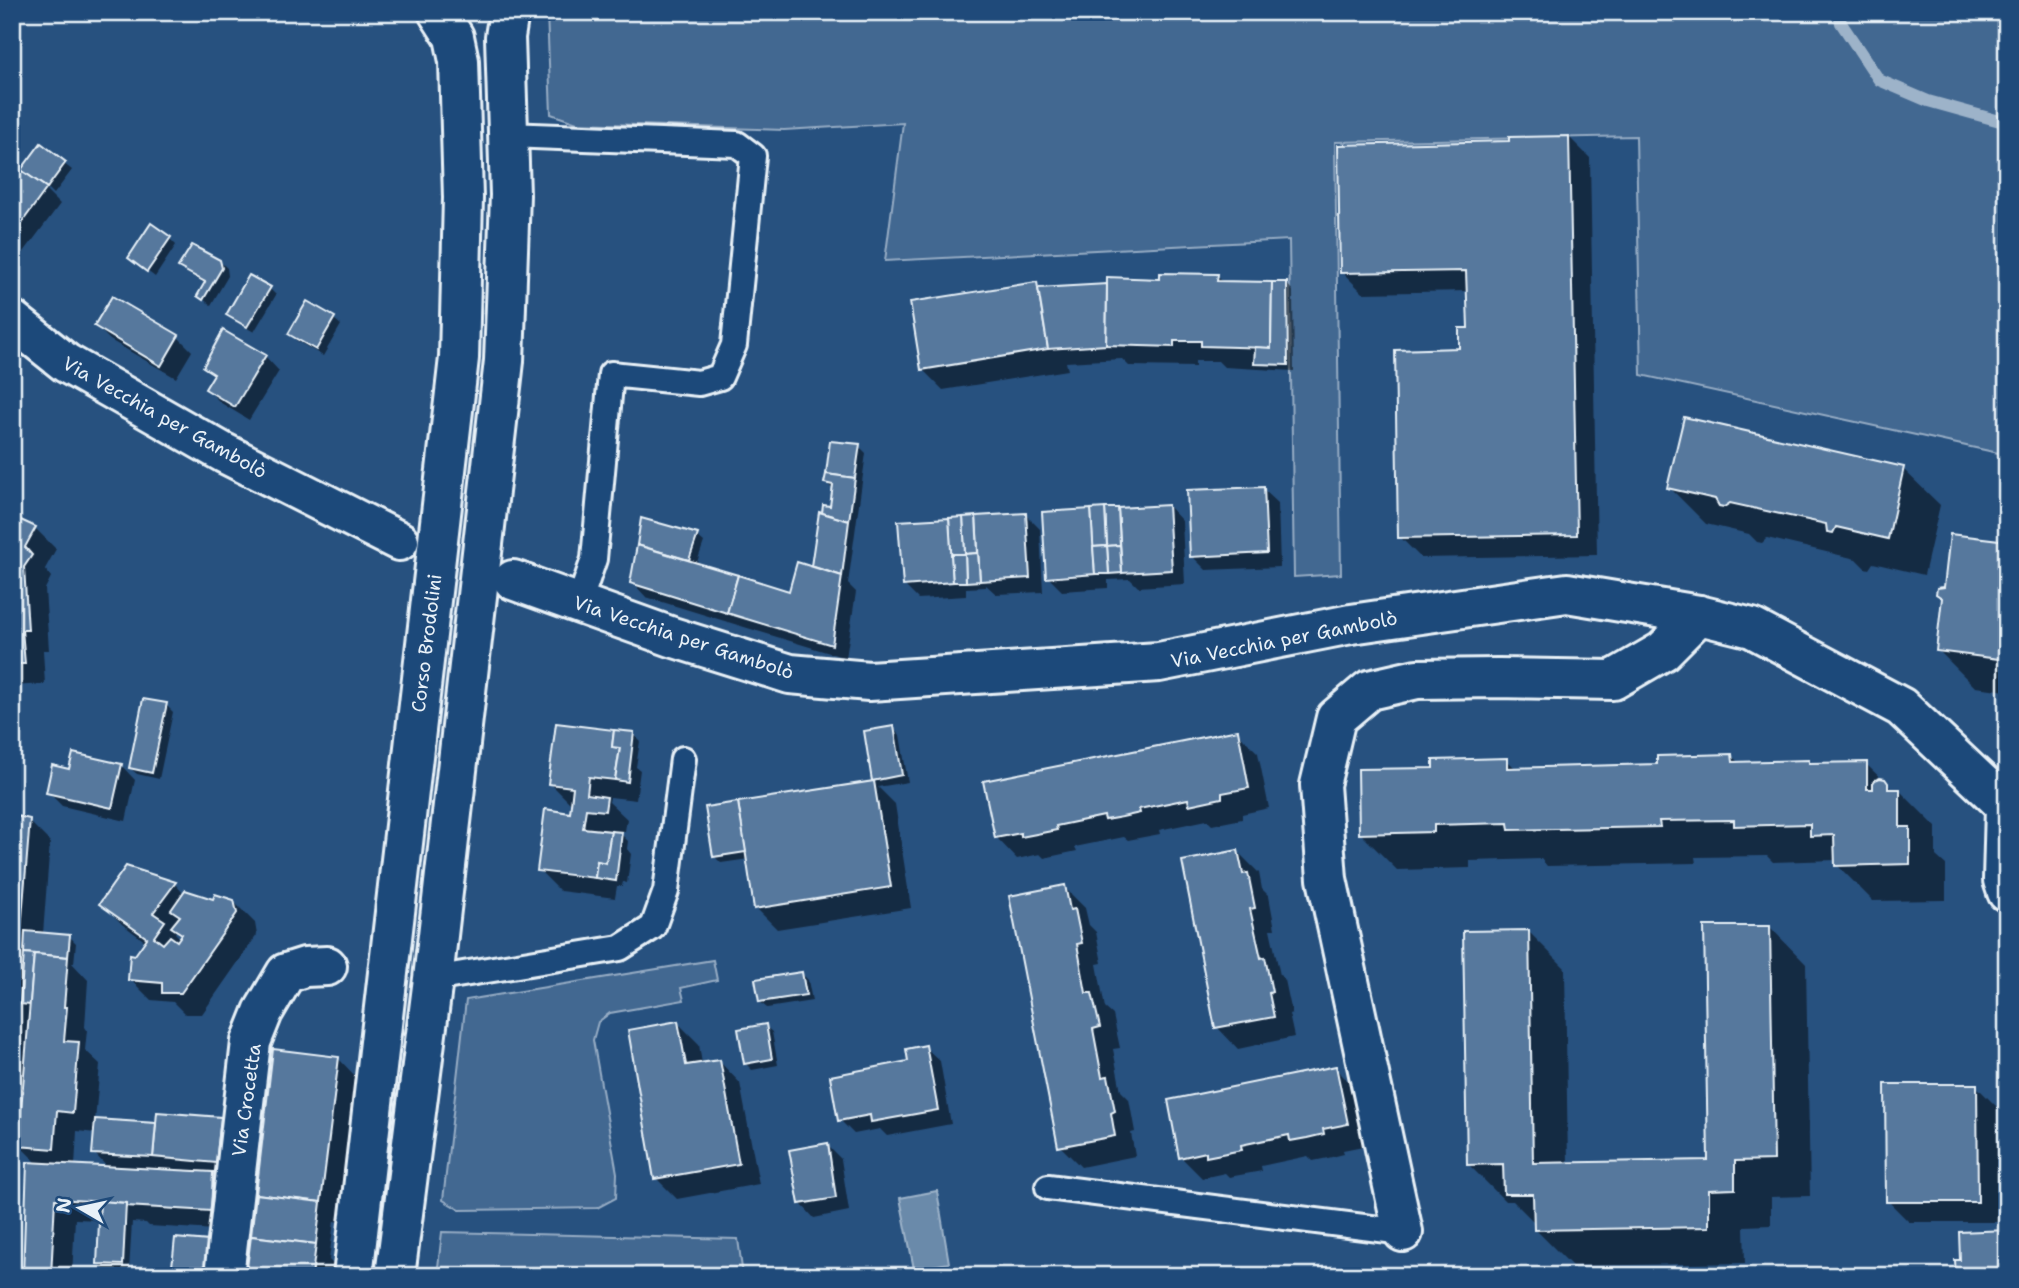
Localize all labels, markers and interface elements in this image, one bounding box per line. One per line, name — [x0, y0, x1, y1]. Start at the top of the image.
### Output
street label: Via Vecchia per Gambolò — [58, 351, 271, 484]
street label: Corso Brodolini — [406, 572, 447, 714]
street label: Via Vecchia per Gambolò — [571, 590, 797, 685]
street label: Via Vecchia per Gambolò — [1169, 605, 1399, 674]
street label: Via Crocetta — [226, 1042, 267, 1158]
north arrow — [46, 1172, 116, 1242]
text: N — [50, 1196, 77, 1215]

